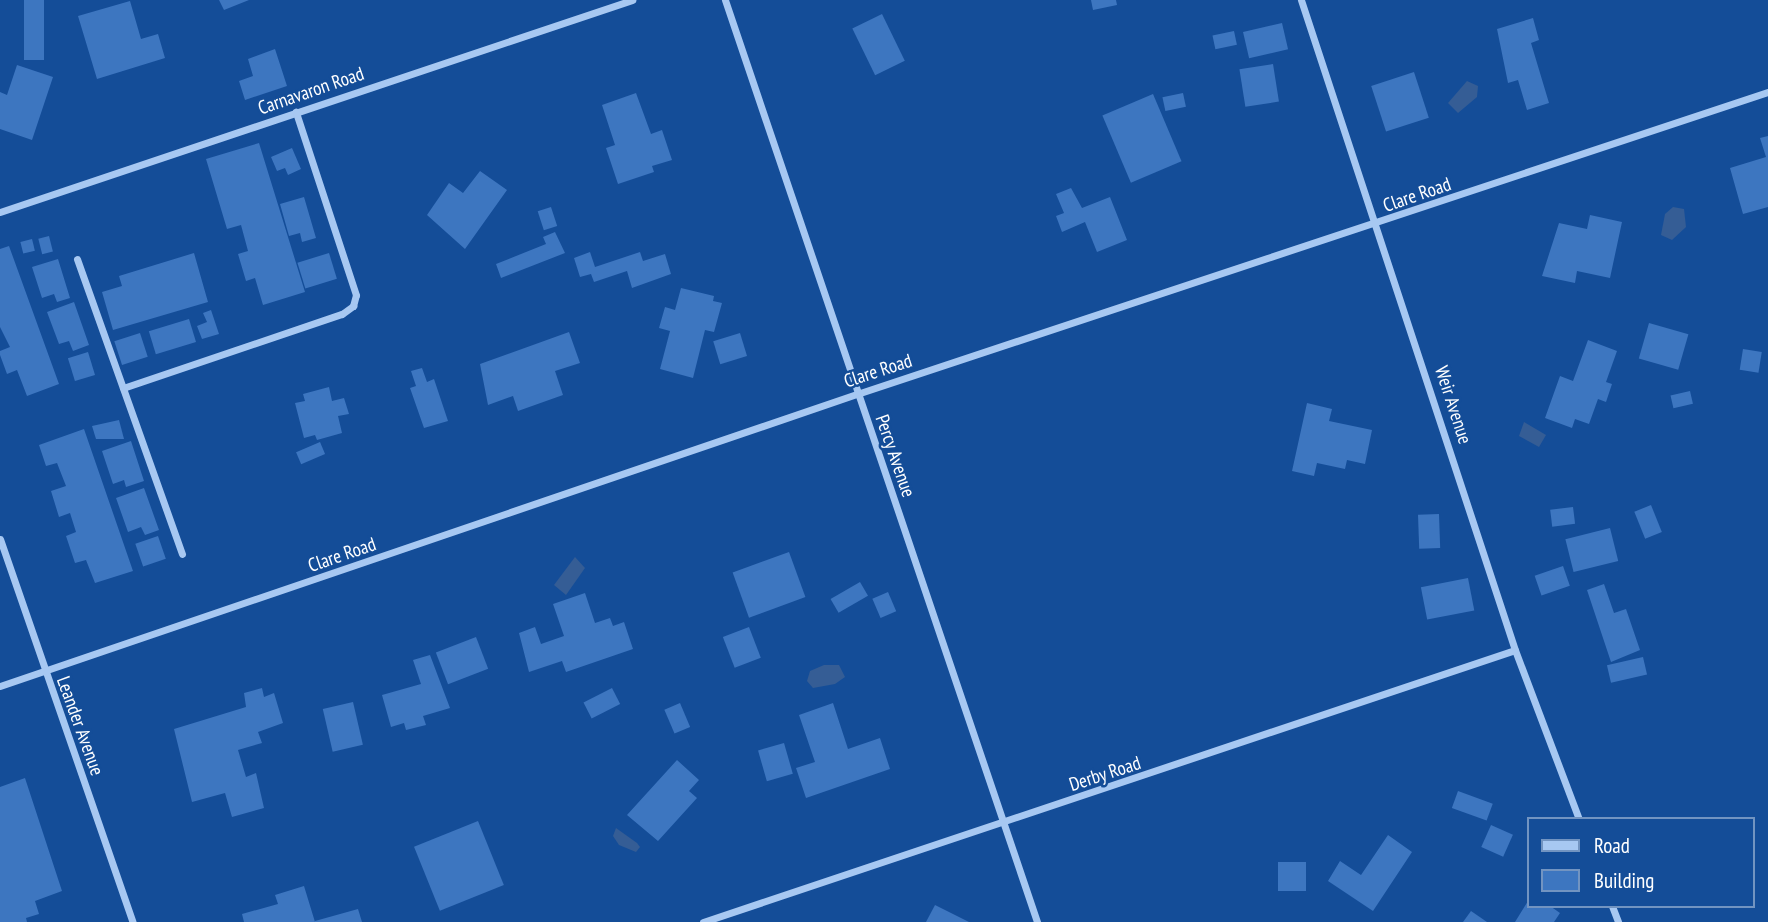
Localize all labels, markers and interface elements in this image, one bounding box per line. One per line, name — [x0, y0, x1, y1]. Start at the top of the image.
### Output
street label: Carnavaron Road — [255, 62, 367, 120]
street label: Clare Road — [1380, 173, 1454, 217]
street label: Clare Road — [841, 349, 915, 393]
street label: Weir Avenue — [1430, 363, 1476, 447]
street label: Percy Avenue — [870, 411, 920, 501]
street label: Clare Road — [305, 533, 379, 577]
street label: Leander Avenue — [51, 673, 109, 779]
street label: Derby Road — [1066, 752, 1144, 796]
legend — [1526, 817, 1754, 908]
text: Road — [1594, 832, 1630, 859]
text: Building — [1594, 867, 1654, 894]

